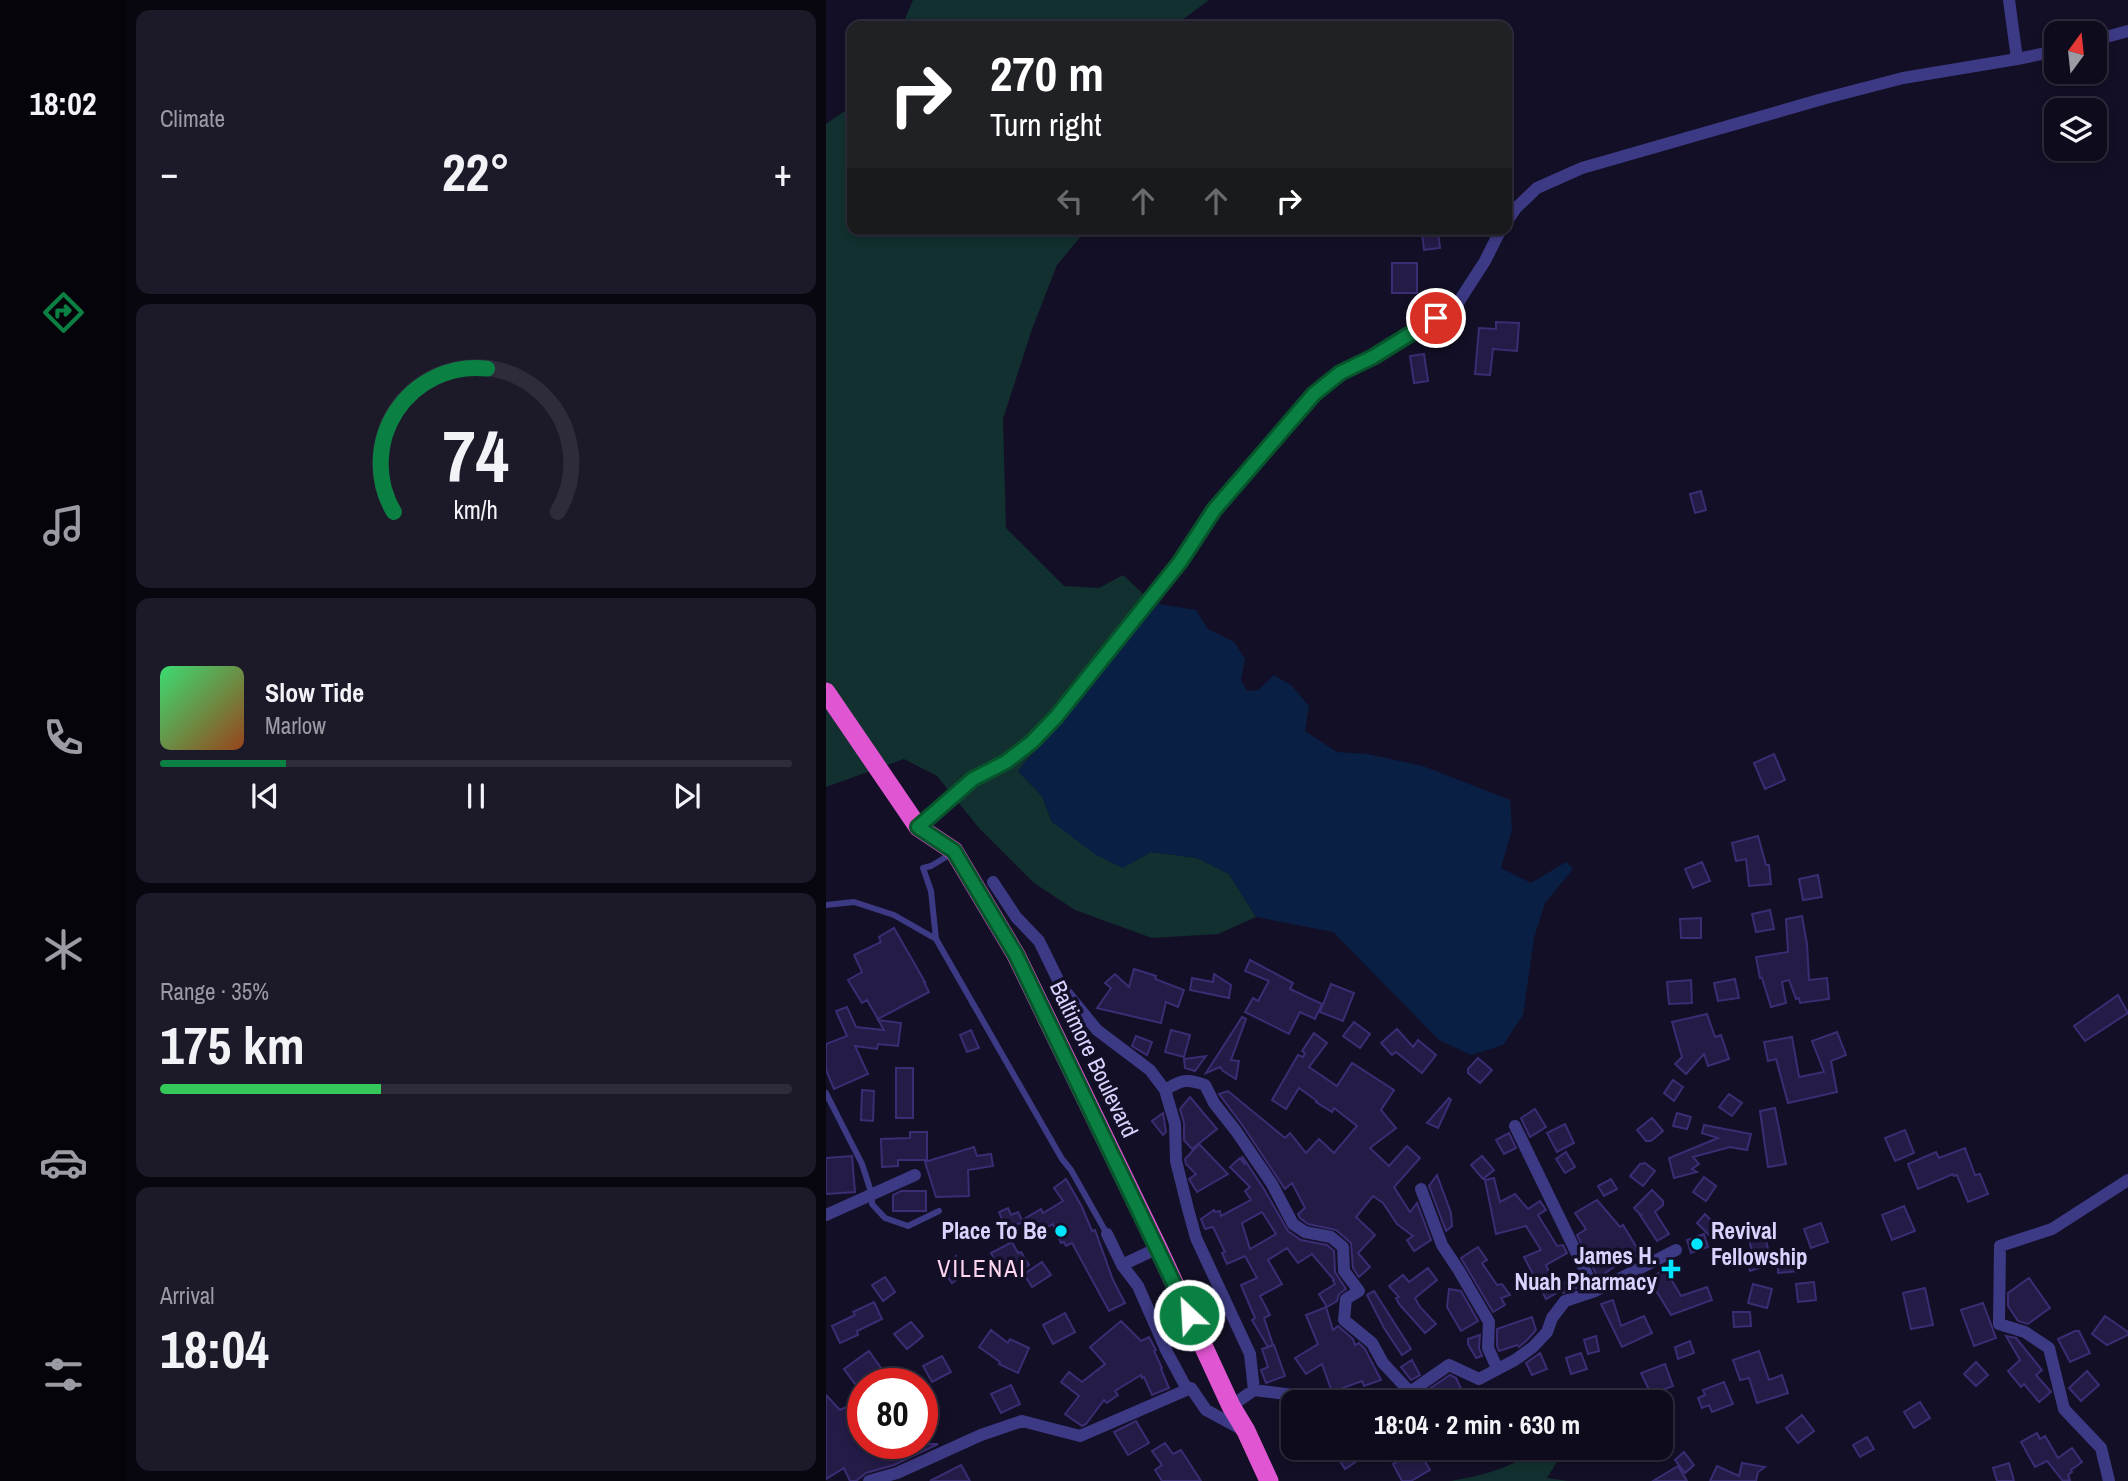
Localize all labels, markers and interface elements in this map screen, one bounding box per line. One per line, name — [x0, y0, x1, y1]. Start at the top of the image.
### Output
north arrow — [2044, 21, 2107, 84]
map controls — [2044, 21, 2107, 161]
text: 270 m — [990, 40, 1104, 106]
icon: right — [875, 49, 966, 140]
text: 18:02 — [29, 82, 97, 125]
button: layers — [2044, 98, 2107, 161]
text: Climate — [160, 103, 225, 134]
text: Turn right — [990, 103, 1102, 146]
text: 22° — [442, 137, 510, 207]
text: − — [160, 147, 178, 198]
text: + — [774, 147, 792, 198]
icon: left — [1051, 182, 1089, 220]
icon: ahead — [1124, 182, 1162, 220]
icon: ahead — [1197, 182, 1235, 220]
icon: right — [1270, 182, 1308, 220]
icon: directions — [39, 288, 88, 337]
pin — [1406, 288, 1466, 348]
icon: arrive — [1417, 299, 1455, 337]
text: 74 — [443, 408, 509, 506]
text: km/h — [454, 493, 498, 527]
icon: music — [39, 501, 88, 550]
text: Slow Tide — [265, 675, 364, 710]
text: Marlow — [265, 710, 326, 741]
icon: phone — [39, 713, 88, 762]
icon: previous — [246, 777, 284, 815]
icon: pause — [457, 777, 495, 815]
icon: next — [668, 777, 706, 815]
icon: climate — [39, 925, 88, 974]
street label: Baltimore Boulevard — [1043, 975, 1146, 1142]
text: Range · 35% — [160, 976, 269, 1007]
text: 175 km — [160, 1010, 305, 1080]
icon: car — [39, 1138, 88, 1187]
place label: Place To Be — [941, 1215, 1047, 1246]
place label: Revival Fellowship — [1711, 1215, 1808, 1272]
marker: Place To Be — [1053, 1223, 1069, 1239]
marker: Revival Fellowship — [1689, 1236, 1705, 1252]
place label: James H. Nuah Pharmacy — [1514, 1240, 1658, 1297]
district label: VILENAI — [937, 1252, 1027, 1284]
marker: James H. Nuah Pharmacy — [1663, 1261, 1679, 1277]
position arrow — [1152, 1278, 1226, 1352]
text: Arrival — [160, 1280, 215, 1311]
text: 18:04 — [160, 1314, 269, 1384]
icon: filters — [39, 1350, 88, 1399]
speed limit sign: 80 — [847, 1368, 938, 1459]
text: 18:04 · 2 min · 630 m — [1374, 1407, 1580, 1442]

